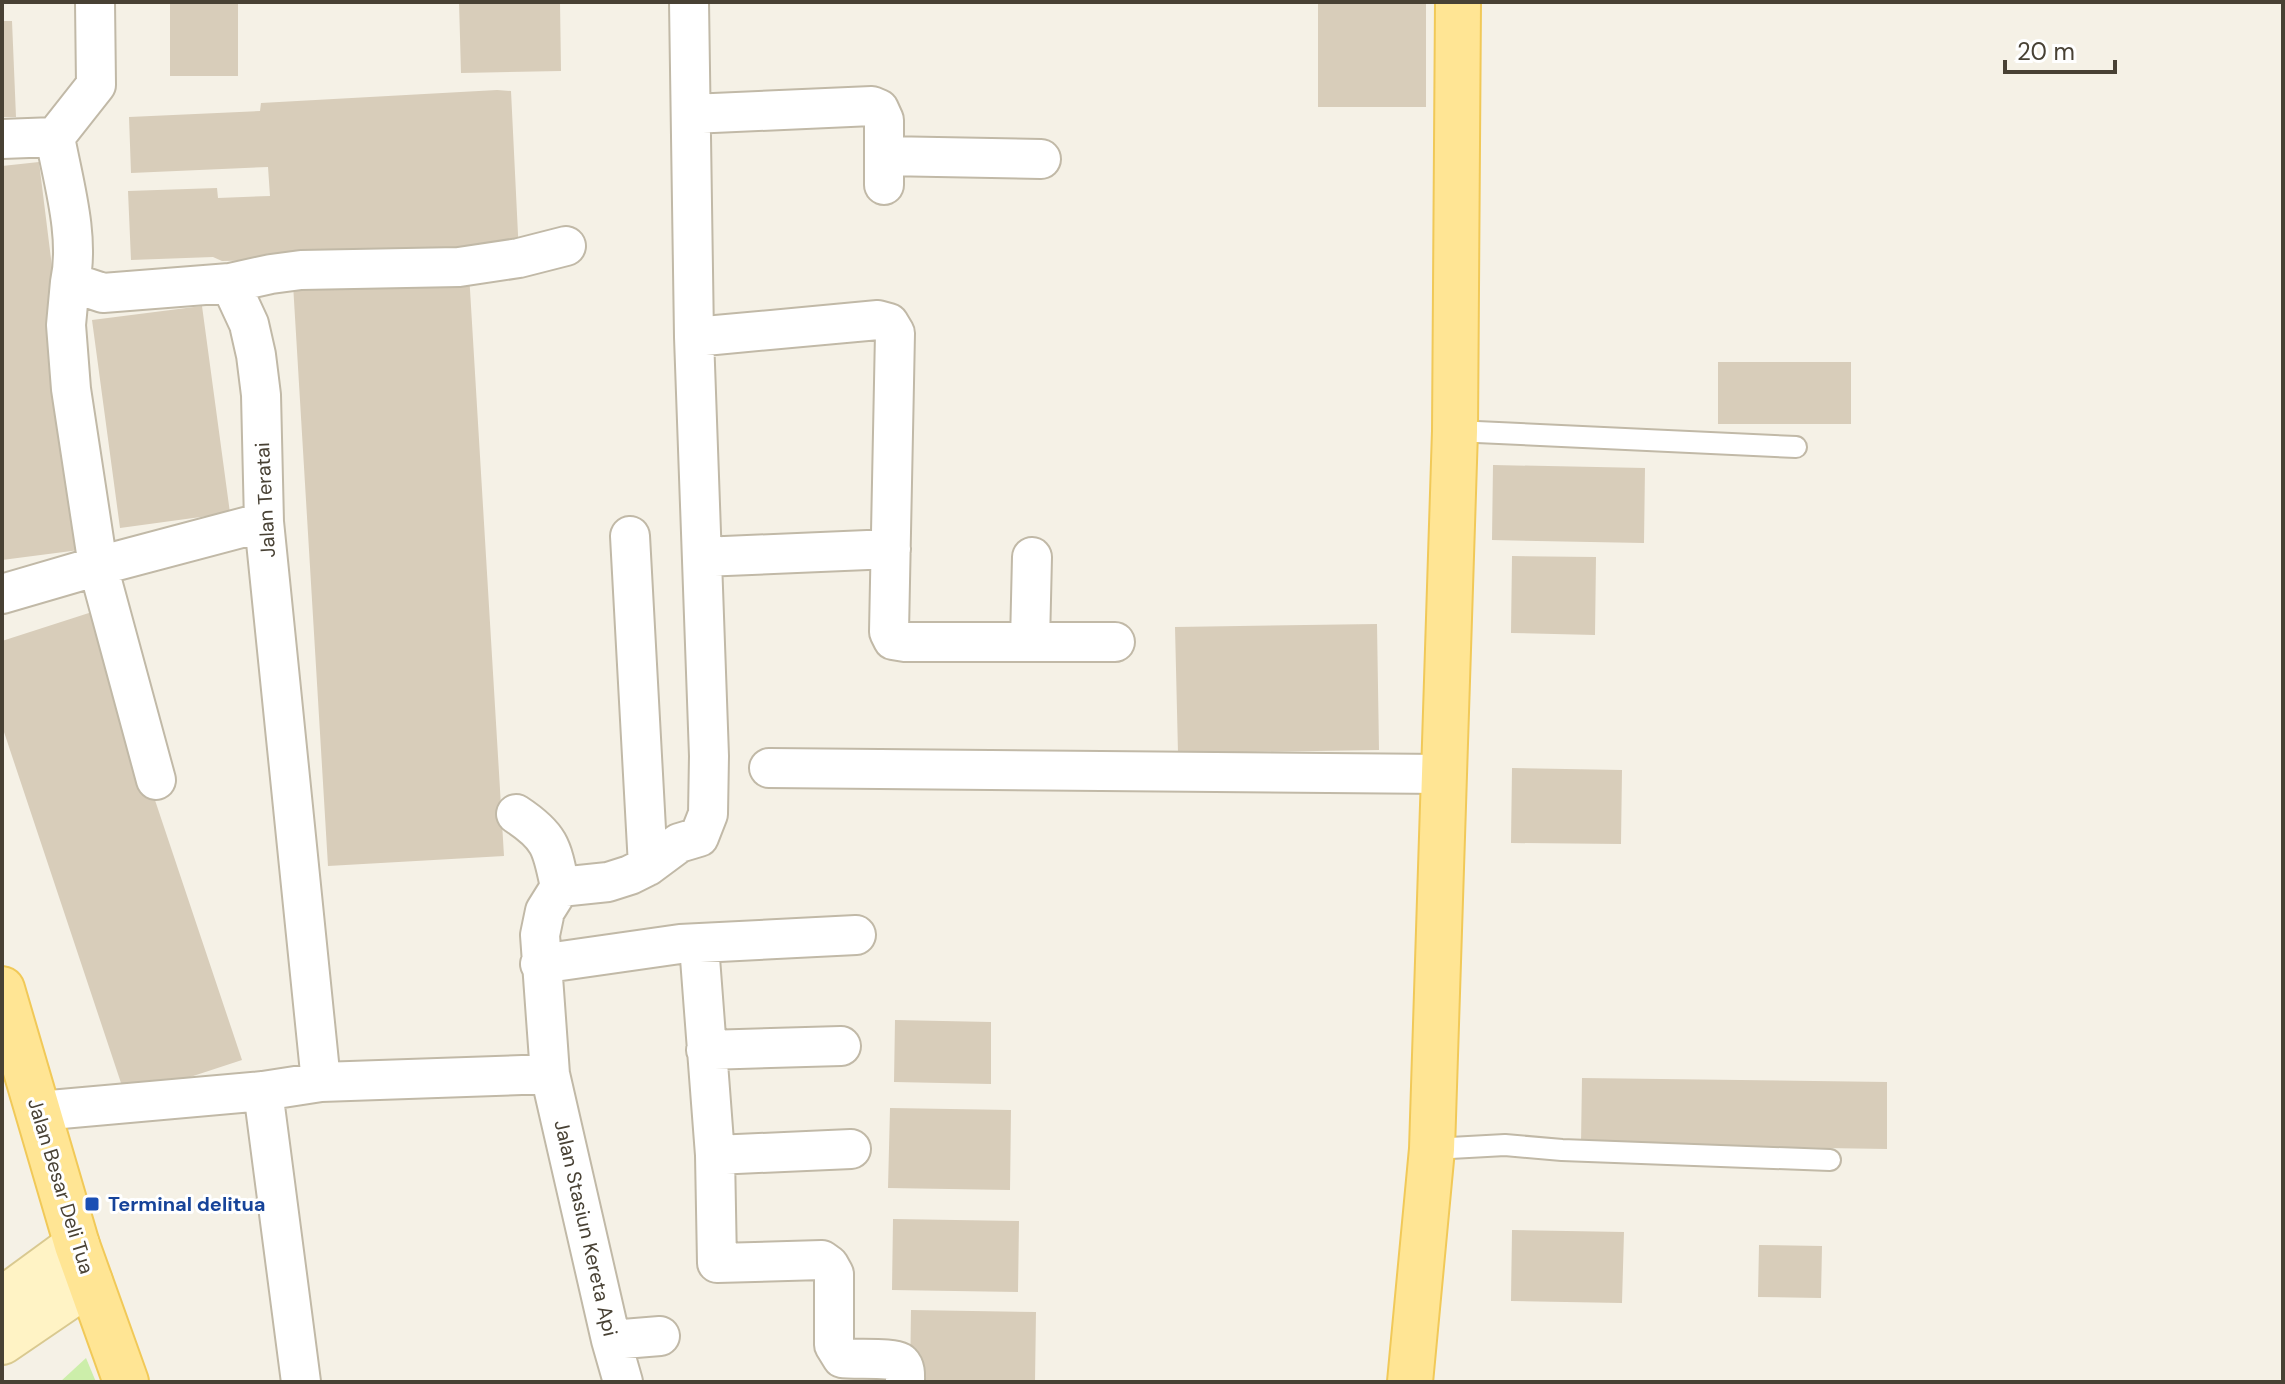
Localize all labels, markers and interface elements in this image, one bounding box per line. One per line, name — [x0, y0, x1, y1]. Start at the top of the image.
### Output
scale bar — [2005, 24, 2115, 74]
text: 20 m — [2017, 36, 2075, 67]
street label: Jalan Teratai — [249, 442, 281, 558]
street label: Jalan Besar Deli Tua — [22, 1095, 100, 1277]
street label: Jalan Stasiun Kereta Api — [548, 1117, 624, 1339]
place label: Terminal delitua — [108, 1191, 265, 1217]
marker: Terminal delitua — [83, 1195, 101, 1213]

